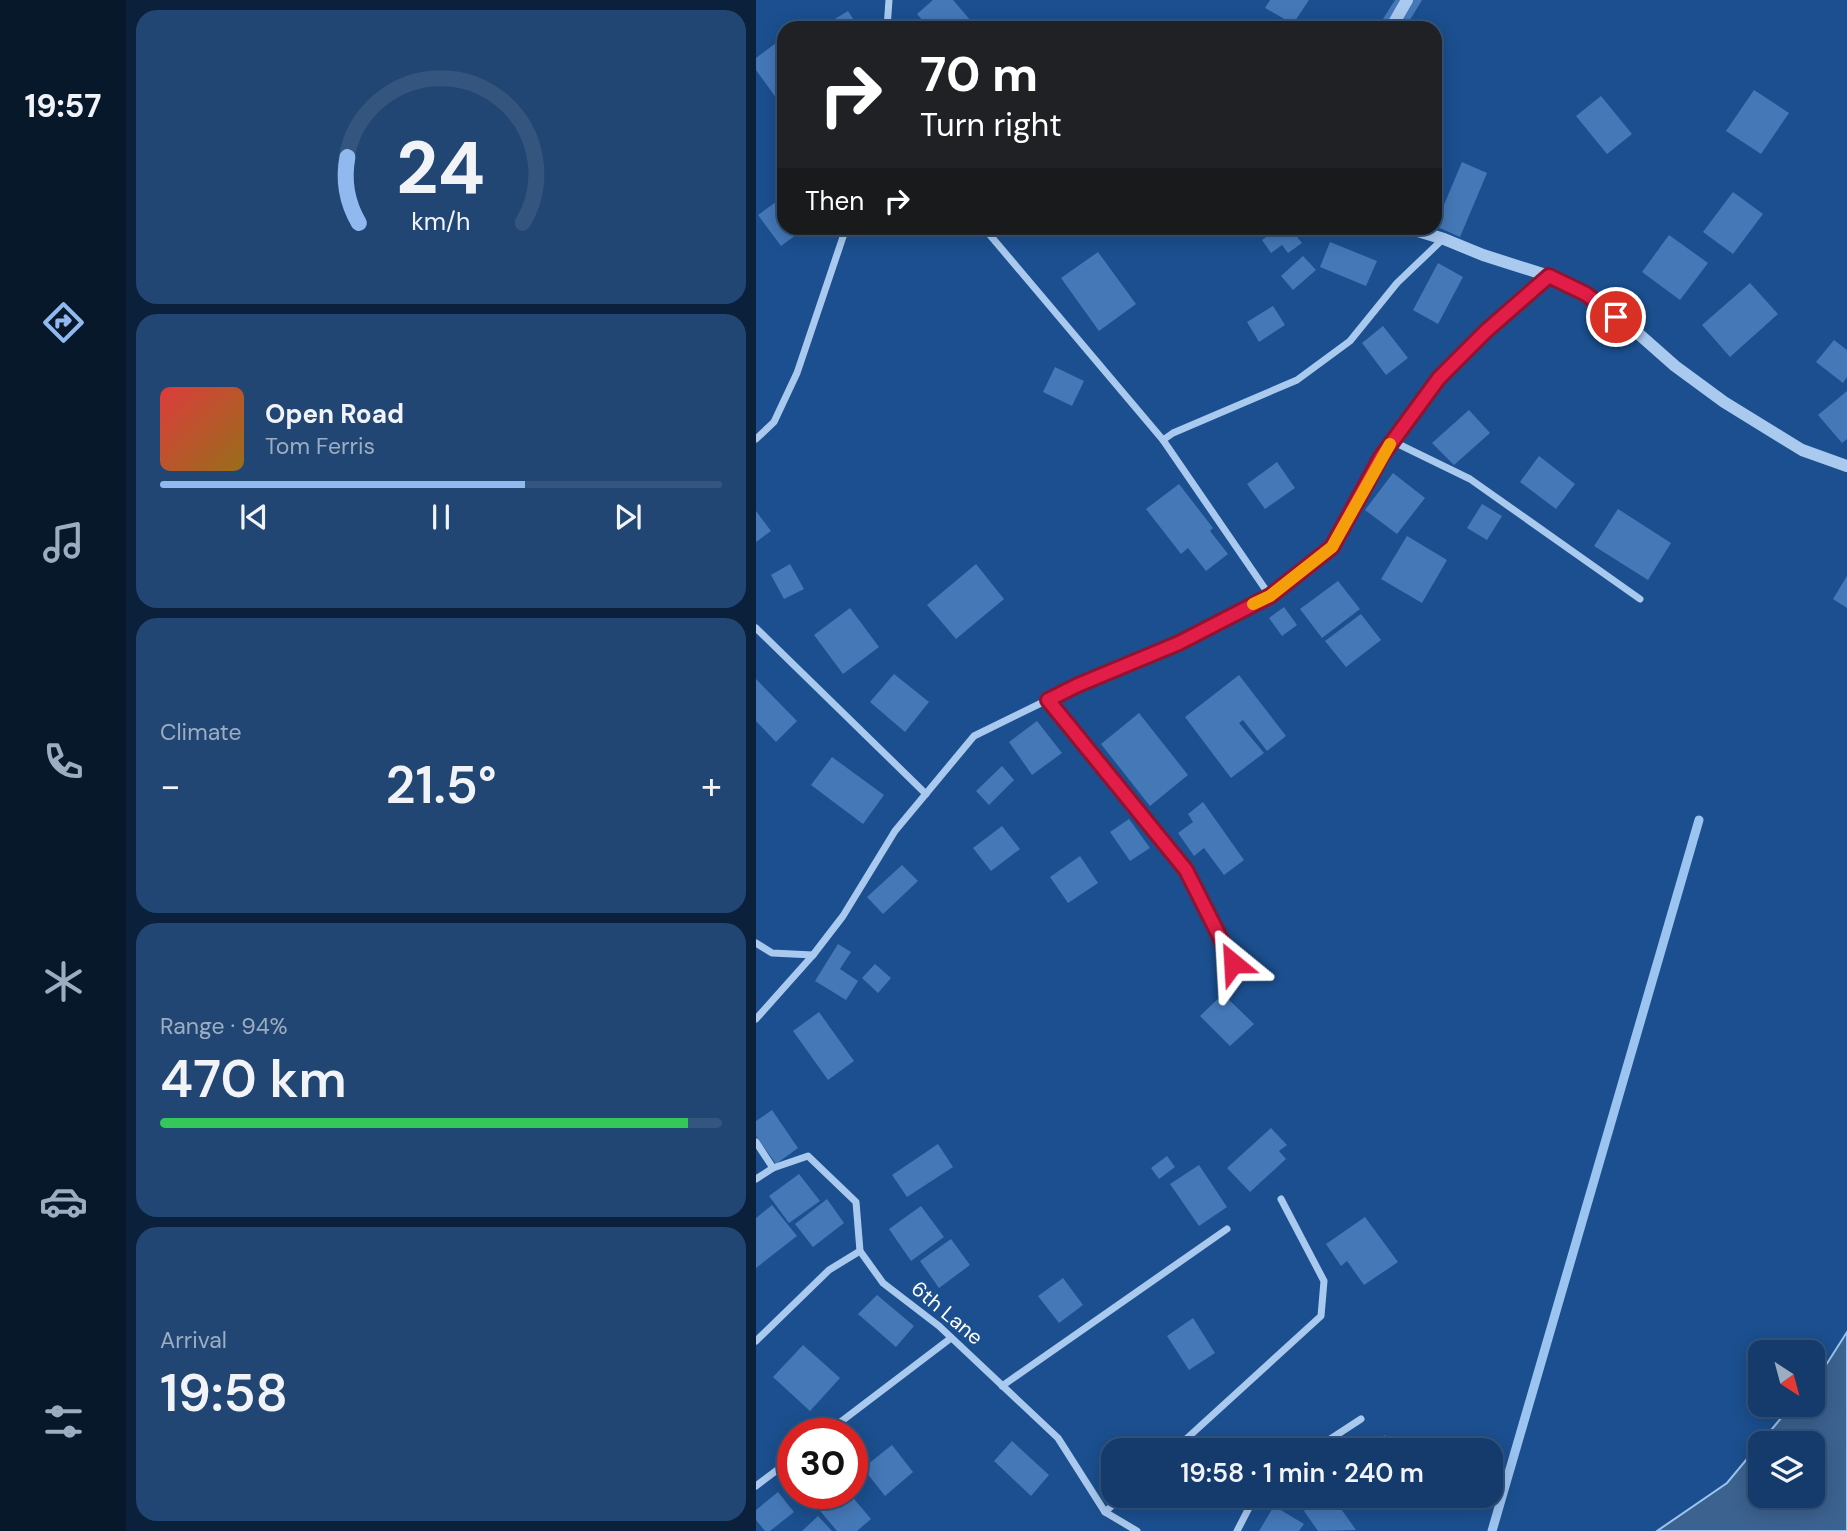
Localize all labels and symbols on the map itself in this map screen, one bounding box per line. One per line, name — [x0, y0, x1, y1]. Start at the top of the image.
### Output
pin — [1586, 287, 1646, 347]
position arrow — [1196, 926, 1270, 1000]
street label: 6th Lane — [905, 1275, 989, 1351]
north arrow — [1748, 1340, 1825, 1418]
speed limit sign: 30 — [777, 1418, 868, 1509]

